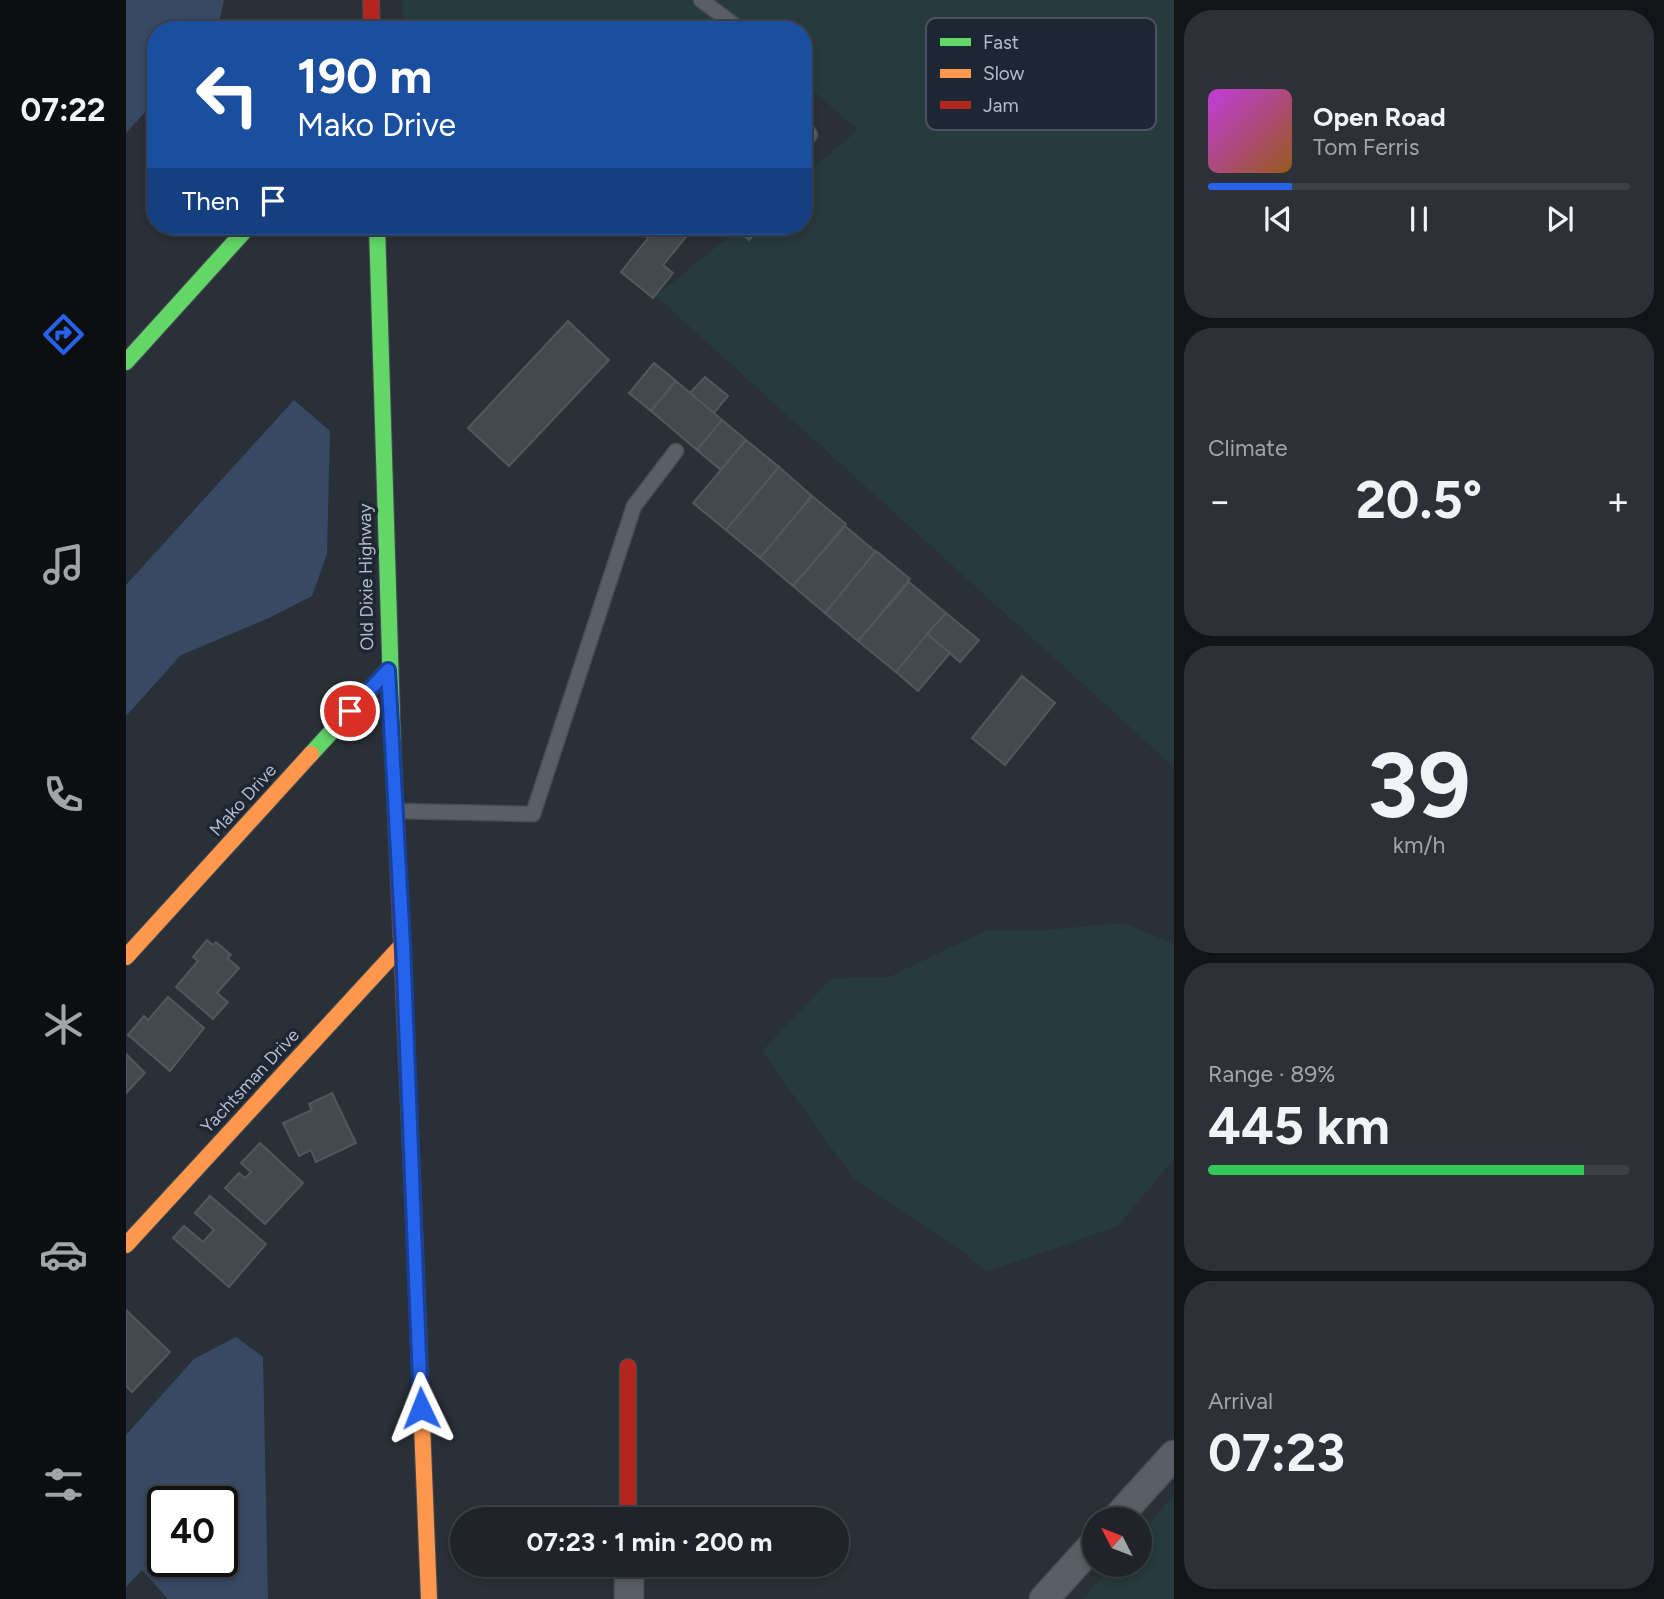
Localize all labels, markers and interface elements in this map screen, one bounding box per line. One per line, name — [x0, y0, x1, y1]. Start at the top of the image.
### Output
legend — [926, 18, 1156, 130]
text: Fast — [983, 31, 1019, 54]
text: 190 m — [297, 46, 432, 105]
icon: left — [182, 49, 273, 140]
text: Slow — [983, 62, 1025, 85]
text: 07:22 — [20, 91, 106, 129]
text: Jam — [983, 94, 1019, 117]
text: Open Road — [1313, 101, 1446, 133]
text: Mako Drive — [297, 106, 456, 144]
text: Tom Ferris — [1313, 133, 1419, 161]
icon: arrive — [254, 182, 292, 220]
text: Then — [182, 185, 240, 217]
icon: previous — [1259, 200, 1297, 238]
icon: pause — [1400, 200, 1438, 238]
icon: next — [1541, 200, 1579, 238]
icon: directions — [39, 310, 88, 359]
text: Climate — [1208, 434, 1287, 462]
text: 20.5° — [1356, 469, 1482, 531]
text: − — [1208, 478, 1232, 524]
text: + — [1606, 478, 1630, 524]
street label: Old Dixie Highway — [354, 503, 378, 651]
icon: music — [39, 540, 88, 589]
pin — [320, 681, 380, 741]
icon: arrive — [331, 692, 369, 730]
text: 39 — [1367, 731, 1471, 840]
street label: Mako Drive — [205, 759, 281, 841]
icon: phone — [39, 770, 88, 819]
text: km/h — [1393, 831, 1445, 859]
icon: climate — [39, 1000, 88, 1049]
street label: Yachtsman Drive — [196, 1024, 304, 1138]
text: Range · 89% — [1208, 1060, 1335, 1088]
text: 445 km — [1208, 1095, 1390, 1157]
icon: car — [39, 1230, 88, 1279]
position arrow — [384, 1371, 458, 1445]
text: Arrival — [1208, 1387, 1273, 1415]
text: 07:23 — [1208, 1422, 1345, 1484]
icon: filters — [39, 1460, 88, 1509]
speed limit sign: 40 — [147, 1486, 238, 1577]
north arrow — [1082, 1507, 1152, 1577]
map controls — [1082, 1507, 1152, 1577]
text: 07:23 · 1 min · 200 m — [527, 1526, 772, 1558]

